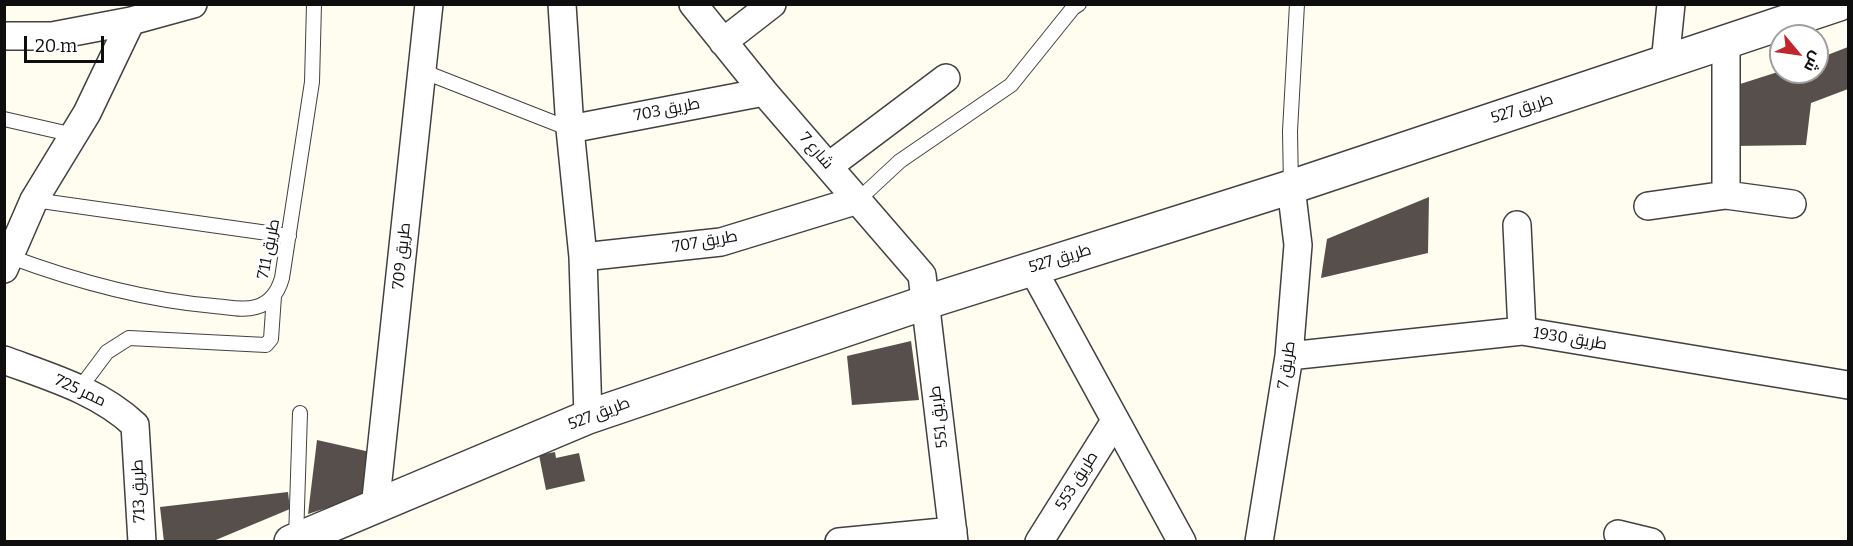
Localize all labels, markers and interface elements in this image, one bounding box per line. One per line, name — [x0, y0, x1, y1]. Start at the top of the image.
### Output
scale bar — [27, 24, 106, 62]
north arrow — [1769, 24, 1829, 84]
text: 20 m — [35, 35, 77, 57]
text: ش — [1800, 48, 1827, 76]
street label: طريق 527 — [1488, 90, 1556, 128]
street label: طريق 703 — [632, 94, 702, 126]
street label: شارع 7 — [795, 129, 837, 173]
street label: طريق 711 — [254, 217, 284, 281]
street label: طريق 709 — [389, 222, 415, 290]
street label: طريق 707 — [671, 227, 739, 257]
street label: طريق 527 — [1026, 240, 1094, 278]
street label: طريق 1930 — [1532, 324, 1608, 354]
street label: طريق 7 — [1274, 340, 1300, 390]
street label: ممر 725 — [51, 371, 109, 411]
street label: طريق 551 — [926, 384, 952, 450]
street label: طريق 527 — [565, 393, 633, 435]
street label: طريق 553 — [1051, 448, 1103, 514]
street label: طريق 713 — [128, 459, 150, 523]

